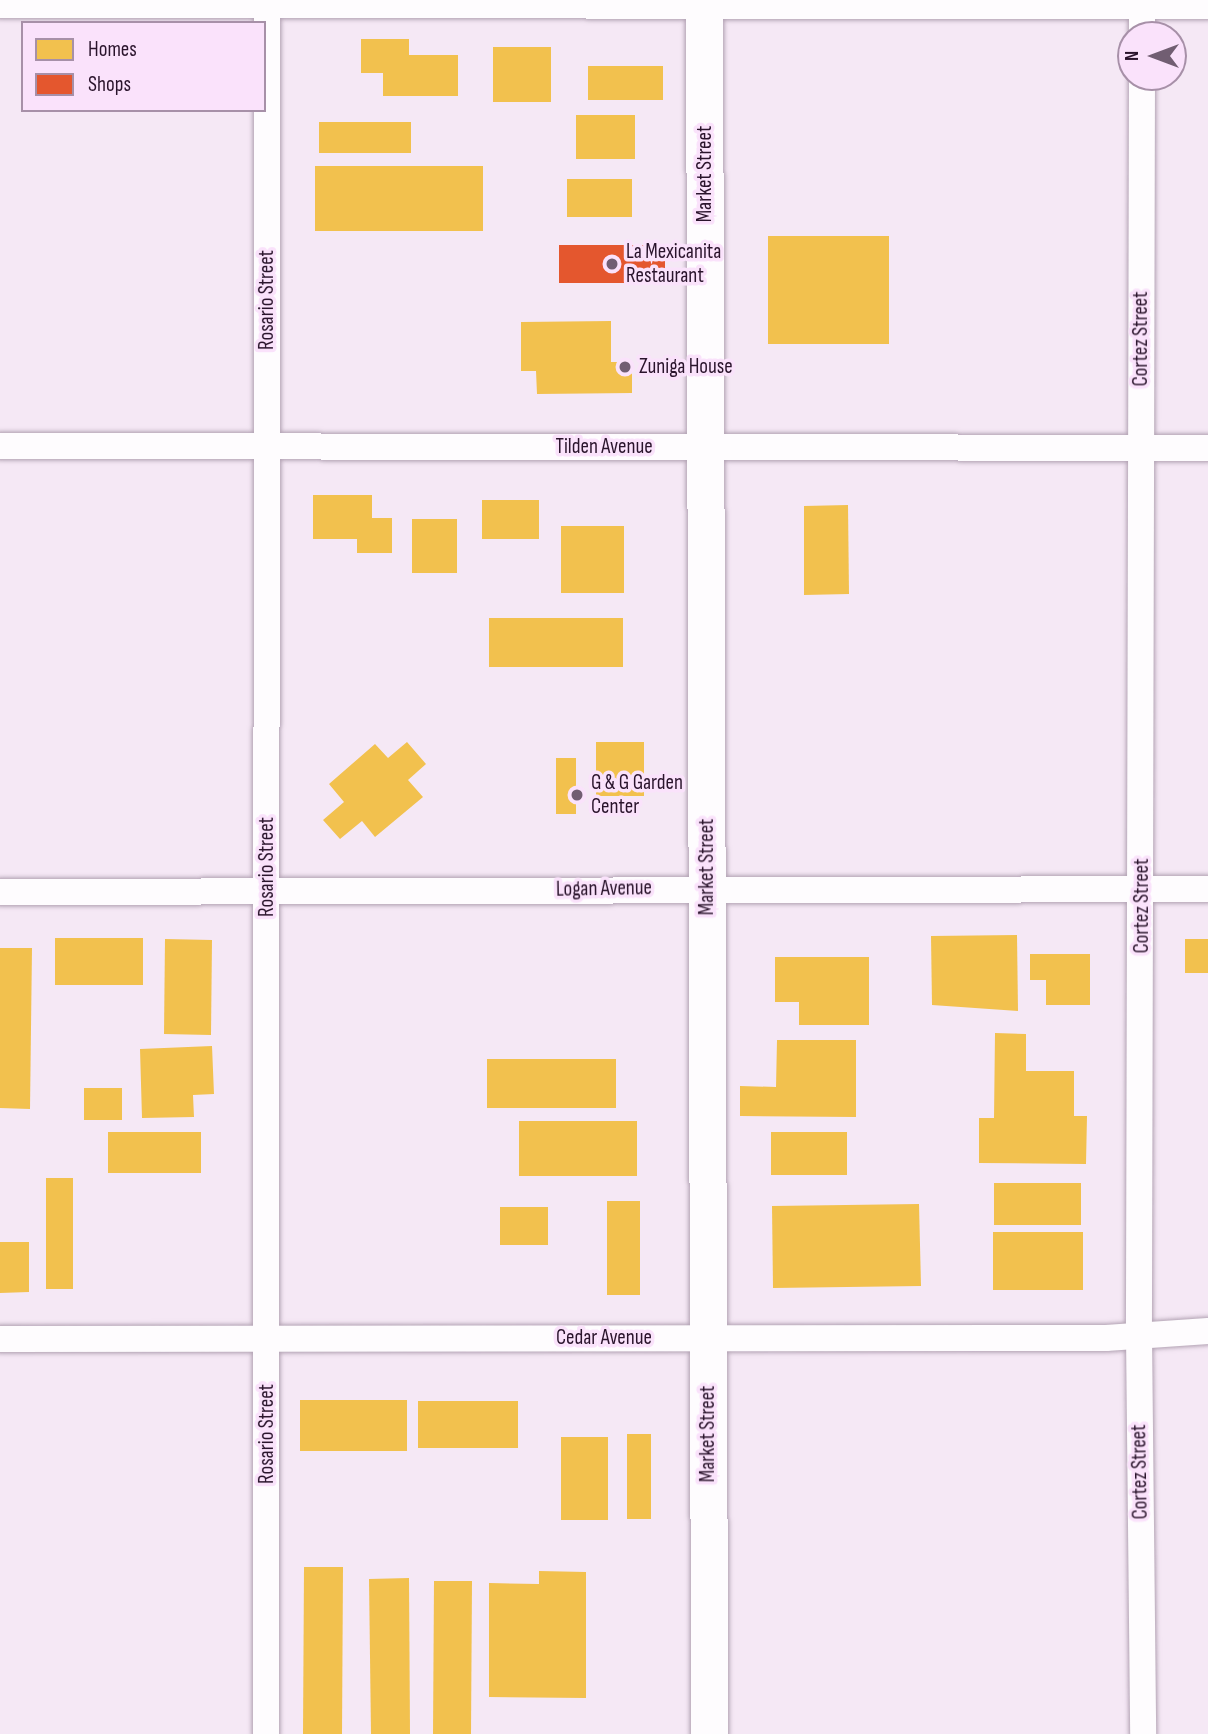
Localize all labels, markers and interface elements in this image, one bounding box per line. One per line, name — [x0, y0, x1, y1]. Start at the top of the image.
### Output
legend — [21, 21, 266, 112]
north arrow — [1117, 21, 1187, 91]
text: Homes — [88, 37, 137, 62]
text: N — [1121, 51, 1144, 61]
text: Shops — [88, 72, 131, 97]
street label: Market Street — [692, 126, 718, 222]
place label: La Mexicanita Restaurant — [626, 239, 721, 289]
street label: Rosario Street — [254, 250, 280, 350]
marker: La Mexicanita Restaurant — [604, 256, 620, 272]
street label: Cortez Street — [1128, 292, 1154, 386]
place label: Zuniga House — [639, 354, 733, 380]
marker: Zuniga House — [617, 359, 633, 375]
street label: Tilden Avenue — [555, 434, 653, 460]
place label: G & G Garden Center — [591, 770, 683, 820]
marker: G & G Garden Center — [569, 787, 585, 803]
street label: Rosario Street — [254, 817, 280, 917]
street label: Market Street — [694, 819, 720, 915]
street label: Cortez Street — [1129, 859, 1155, 953]
street label: Logan Avenue — [556, 876, 652, 902]
street label: Cedar Avenue — [556, 1325, 652, 1351]
street label: Rosario Street — [254, 1384, 280, 1484]
street label: Market Street — [695, 1386, 721, 1482]
street label: Cortez Street — [1127, 1424, 1153, 1520]

